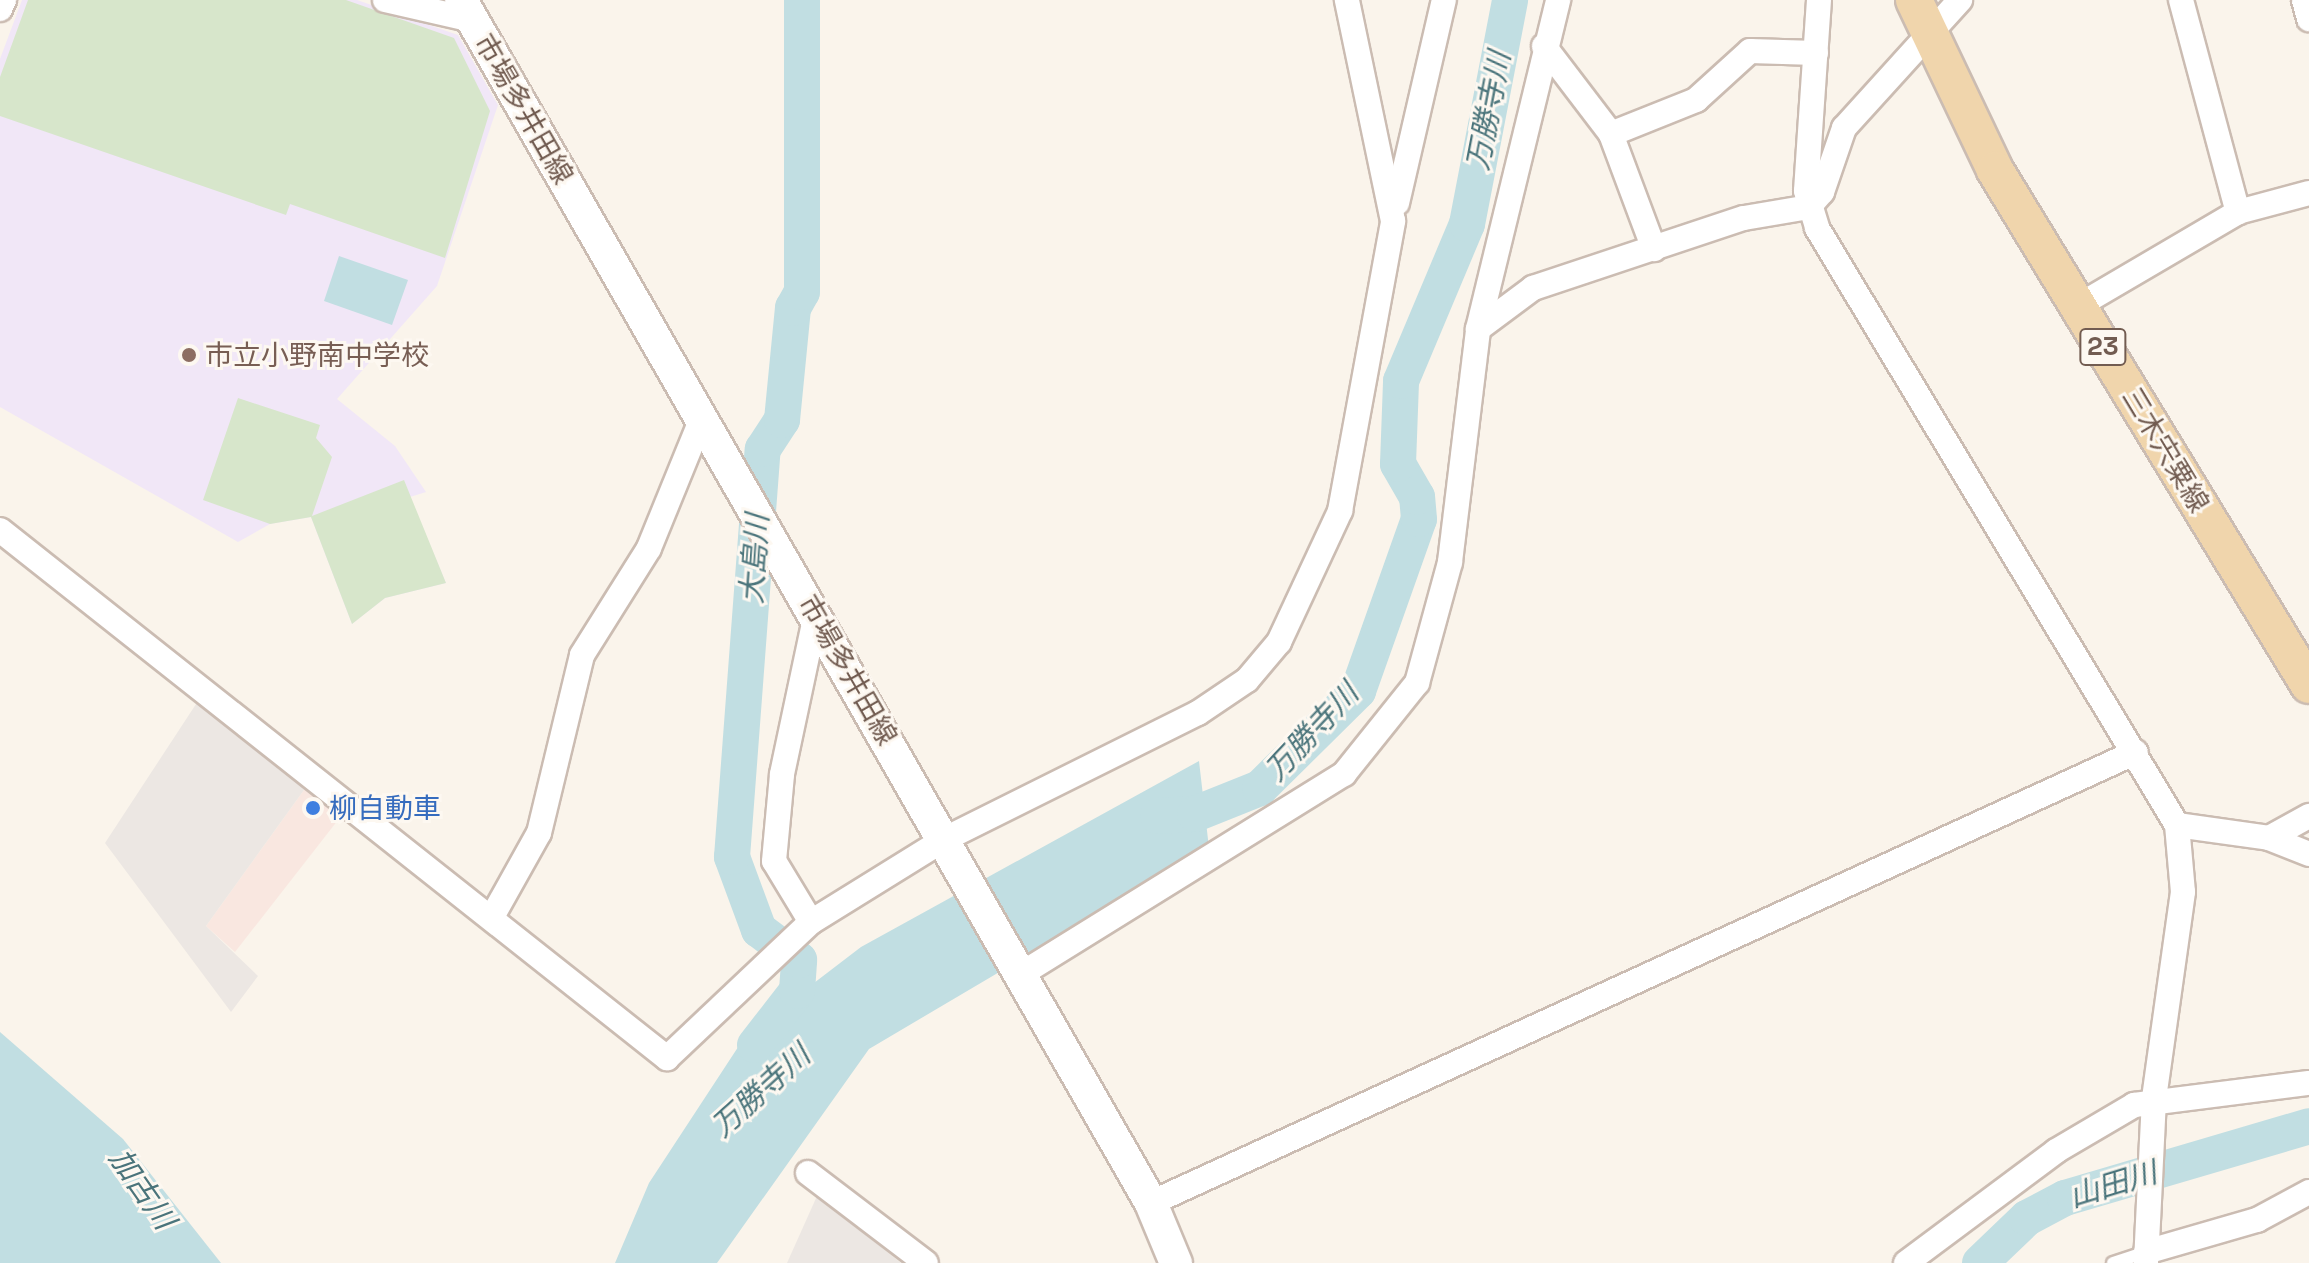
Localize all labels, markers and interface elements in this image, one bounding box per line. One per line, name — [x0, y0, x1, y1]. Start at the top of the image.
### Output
street label: 市場多井田線 — [467, 28, 581, 190]
water label: 万勝寺川 — [1460, 49, 1518, 173]
road number: 23 — [2079, 325, 2127, 369]
place label: 市立小野南中学校 — [205, 338, 429, 372]
marker: 市立小野南中学校 — [180, 346, 198, 364]
street label: 三木宍粟線 — [2116, 381, 2216, 519]
water label: 大島川 — [734, 513, 776, 605]
street label: 市場多井田線 — [791, 589, 905, 751]
water label: 万勝寺川 — [1258, 676, 1366, 788]
place label: 柳自動車 — [329, 791, 441, 825]
marker: 柳自動車 — [304, 799, 322, 817]
water label: 万勝寺川 — [704, 1037, 818, 1145]
water label: 加古川 — [101, 1142, 183, 1236]
water label: 山田川 — [2065, 1155, 2161, 1215]

